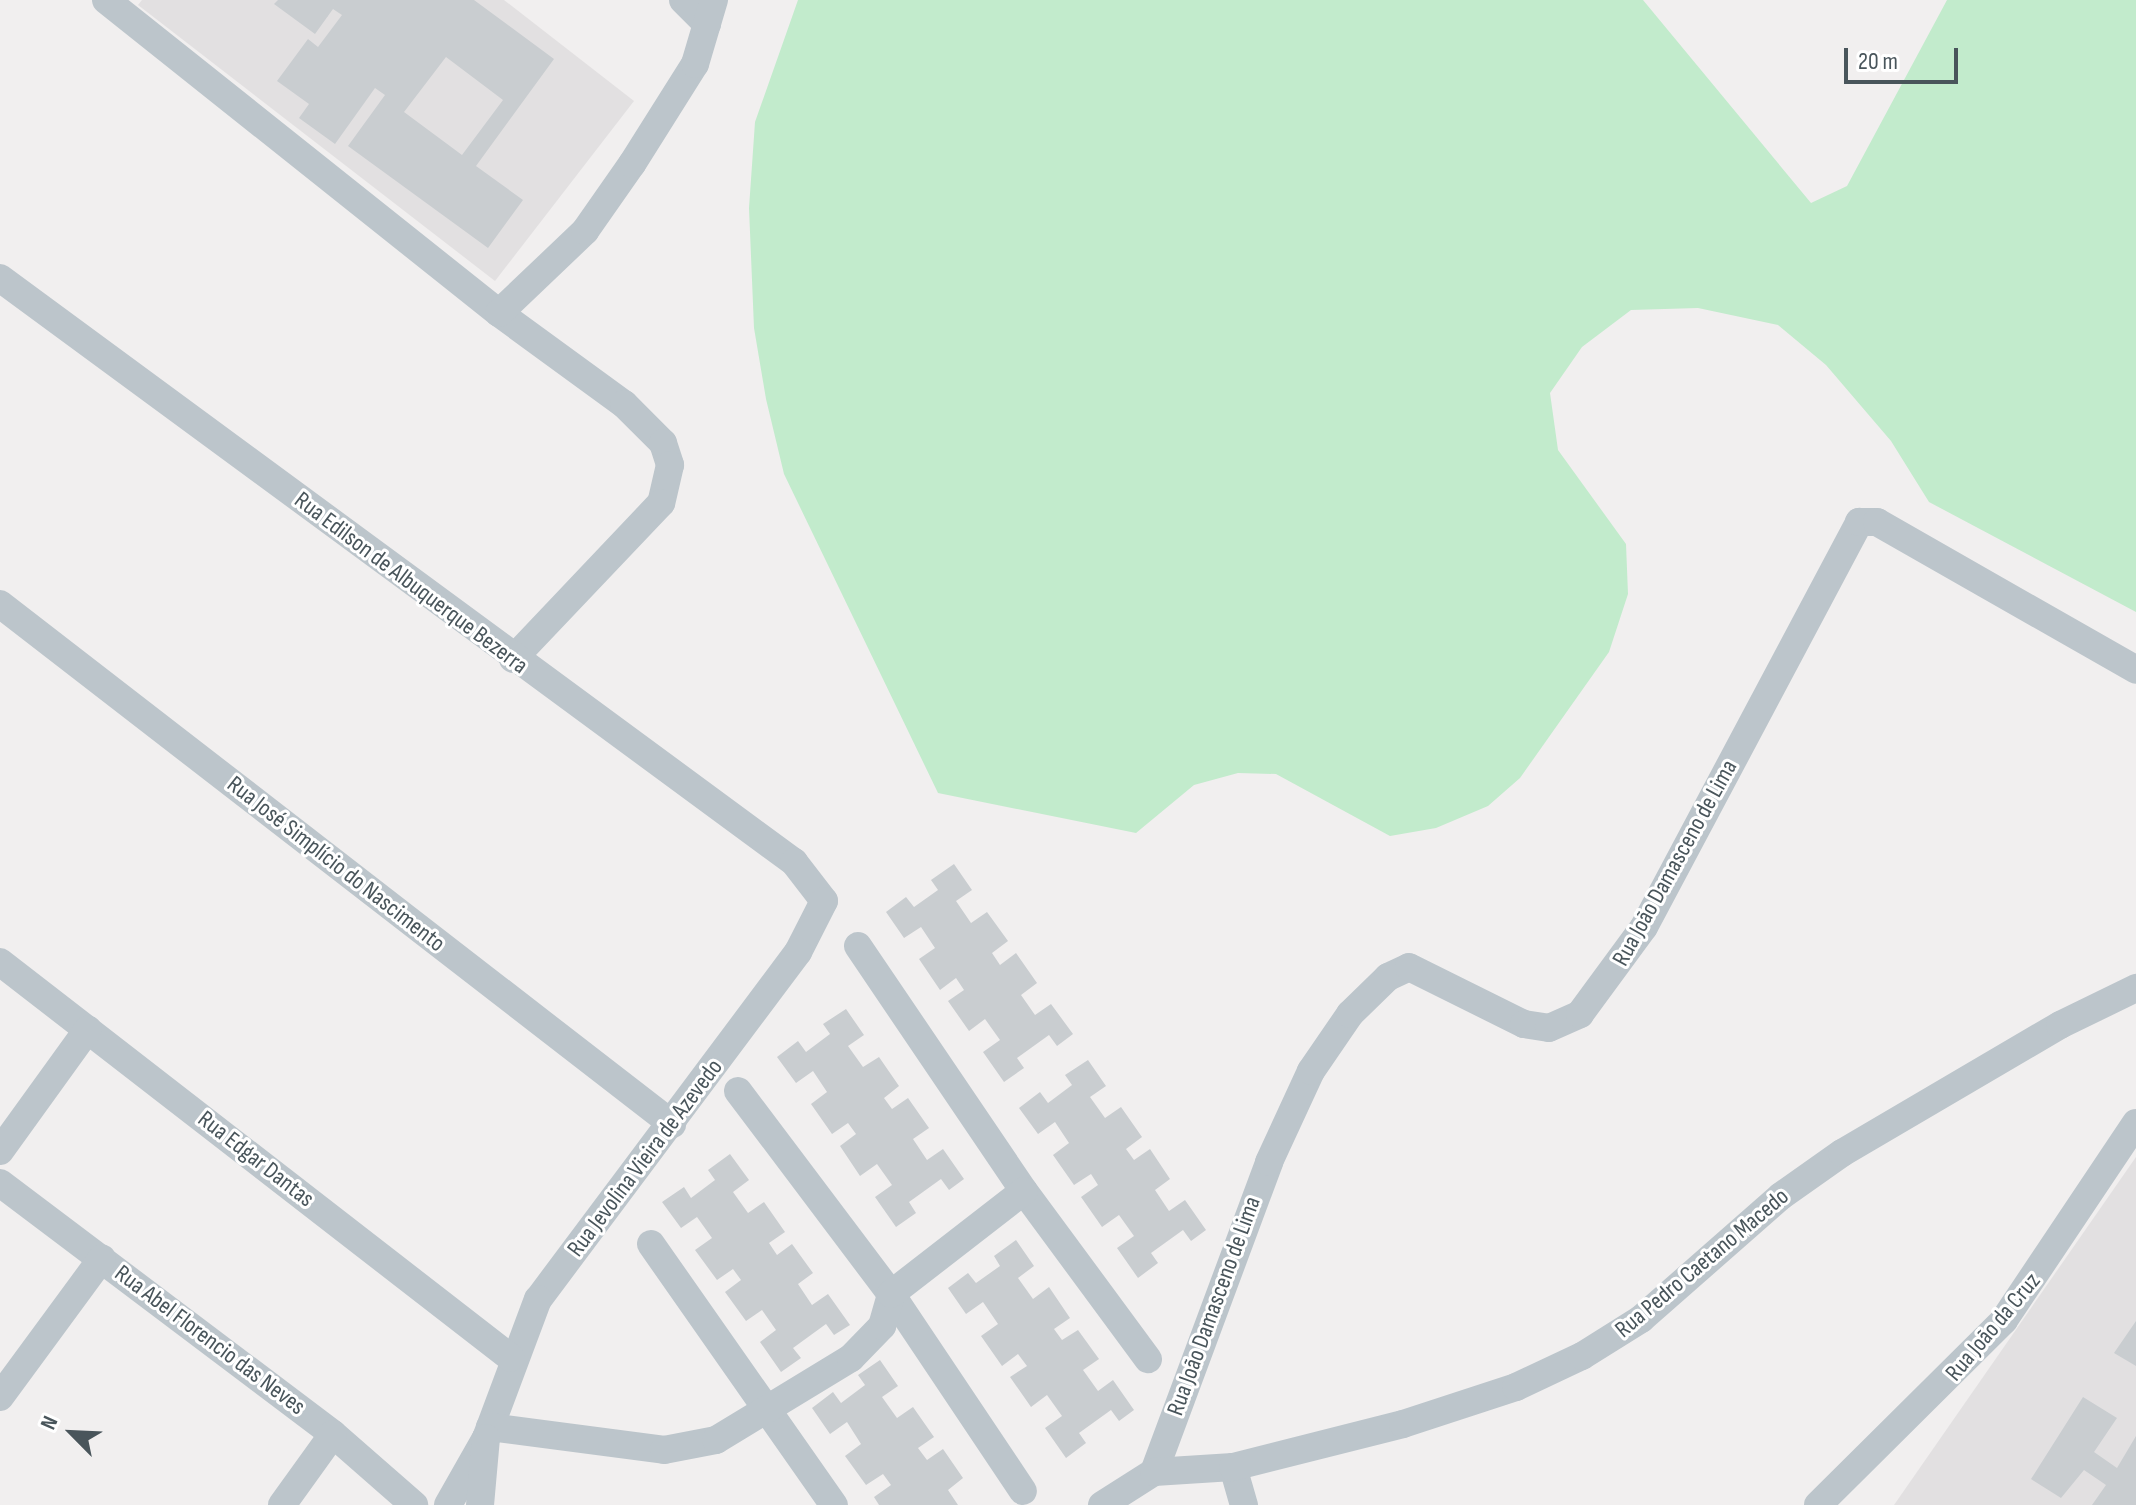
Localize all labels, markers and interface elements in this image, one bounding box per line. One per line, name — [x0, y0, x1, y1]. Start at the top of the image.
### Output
scale bar — [1848, 32, 1962, 82]
text: 20 m — [1858, 47, 1898, 76]
street label: Rua Edilson de Albuquerque Bezerra — [289, 486, 533, 680]
street label: Rua João Damasceno de Lima — [1606, 755, 1744, 971]
street label: Rua José Simplício do Nascimento — [221, 770, 451, 958]
street label: Rua Jevolina Vieira de Azevedo — [561, 1054, 729, 1262]
street label: Rua Edgar Dantas — [192, 1105, 320, 1213]
street label: Rua Pedro Caetano Macedo — [1609, 1182, 1795, 1344]
street label: Rua João Damasceno de Lima — [1161, 1193, 1267, 1419]
street label: Rua Abel Florencio das Neves — [109, 1259, 311, 1421]
street label: Rua João da Cruz — [1939, 1267, 2047, 1387]
north arrow — [32, 1393, 112, 1473]
text: N — [35, 1412, 64, 1434]

